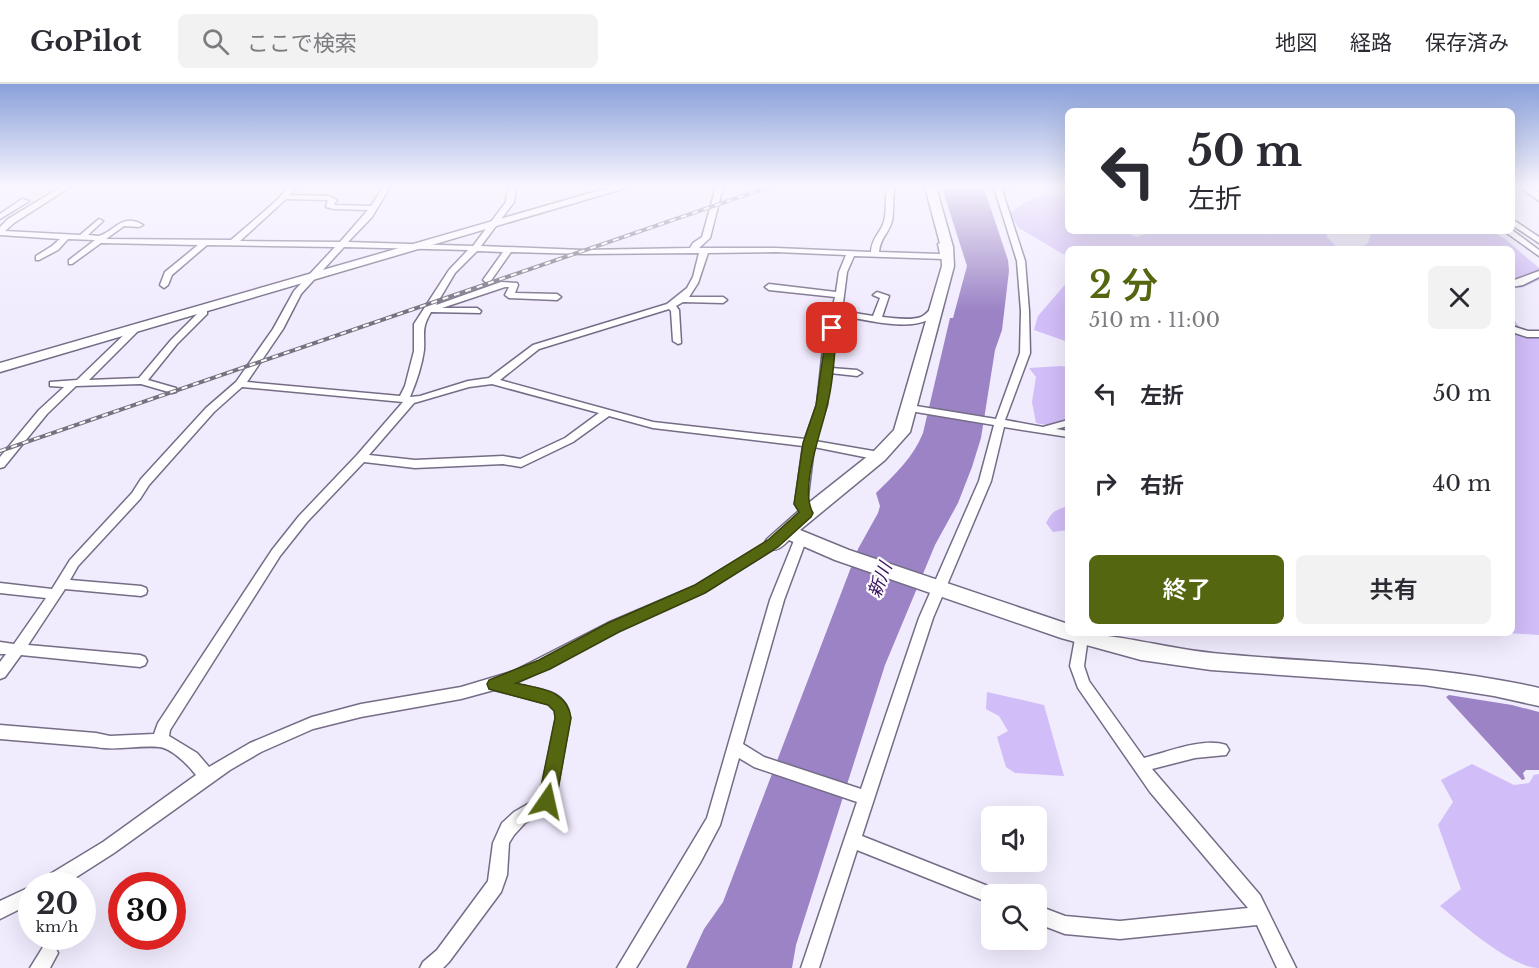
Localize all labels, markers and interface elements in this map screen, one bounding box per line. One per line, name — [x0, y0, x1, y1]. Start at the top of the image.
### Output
search box — [178, 14, 598, 68]
text: GoPilot — [30, 24, 142, 59]
icon: search — [199, 25, 232, 58]
text: ここで検索 — [247, 30, 357, 57]
text: 地図 — [1275, 30, 1317, 56]
text: 経路 — [1350, 30, 1392, 56]
text: 保存済み — [1425, 30, 1509, 56]
text: 50 m — [1188, 125, 1302, 177]
icon: left — [1089, 132, 1167, 210]
text: 左折 — [1188, 182, 1242, 215]
text: 2 分 — [1089, 263, 1158, 308]
button: close — [1428, 266, 1491, 329]
pin — [806, 302, 857, 353]
text: 510 m · 11:00 — [1089, 308, 1220, 332]
icon: arrive — [815, 311, 848, 344]
icon: left — [1089, 377, 1122, 410]
text: 50 m — [1433, 380, 1491, 407]
text: 左折 — [1140, 382, 1184, 409]
icon: right — [1089, 467, 1122, 500]
text: 40 m — [1433, 470, 1491, 497]
text: 右折 — [1140, 472, 1184, 499]
button: 終了 — [1089, 555, 1284, 624]
button: 共有 — [1296, 555, 1491, 624]
water label: 新川 — [863, 557, 897, 601]
position arrow — [515, 769, 579, 833]
map controls — [981, 806, 1047, 950]
button: sound — [981, 806, 1047, 872]
speed limit sign: 30 — [108, 872, 186, 950]
button: search — [981, 884, 1047, 950]
text: 20 — [36, 885, 78, 922]
text: km/h — [36, 917, 78, 936]

